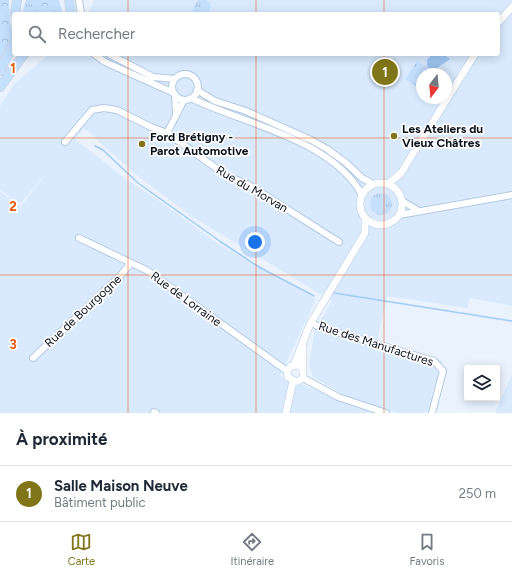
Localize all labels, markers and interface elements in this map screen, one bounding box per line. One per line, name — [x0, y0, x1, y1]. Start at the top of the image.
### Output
search box — [12, 12, 500, 56]
icon: search — [26, 23, 48, 45]
text: Rechercher — [58, 25, 135, 43]
pin: 1 — [372, 57, 398, 87]
text: 1 — [10, 61, 16, 76]
north arrow — [416, 68, 452, 104]
place label: Les Ateliers du Vieux Châtres — [402, 122, 483, 150]
place label: Ford Brétigny - Parot Automotive — [150, 130, 249, 158]
marker: Les Ateliers du Vieux Châtres — [389, 131, 399, 141]
marker: Ford Brétigny - Parot Automotive — [137, 139, 147, 149]
street label: Rue du Morvan — [214, 163, 291, 215]
text: 2 — [9, 199, 17, 214]
your location — [245, 232, 265, 252]
street label: Rue de Lorraine — [148, 269, 224, 330]
street label: Rue de Bourgogne — [42, 272, 125, 350]
street label: Rue des Manufactures — [317, 319, 436, 369]
text: 3 — [9, 337, 17, 352]
map controls — [464, 365, 500, 401]
button: layers — [464, 365, 500, 401]
text: À proximité — [16, 429, 107, 449]
text: Salle Maison Neuve — [54, 477, 188, 495]
text: 1 — [26, 486, 32, 501]
text: 250 m — [459, 486, 496, 501]
text: Bâtiment public — [54, 495, 146, 510]
tab: Carte — [68, 531, 95, 568]
tab: Itinéraire — [231, 531, 274, 568]
tab: Favoris — [409, 531, 444, 568]

